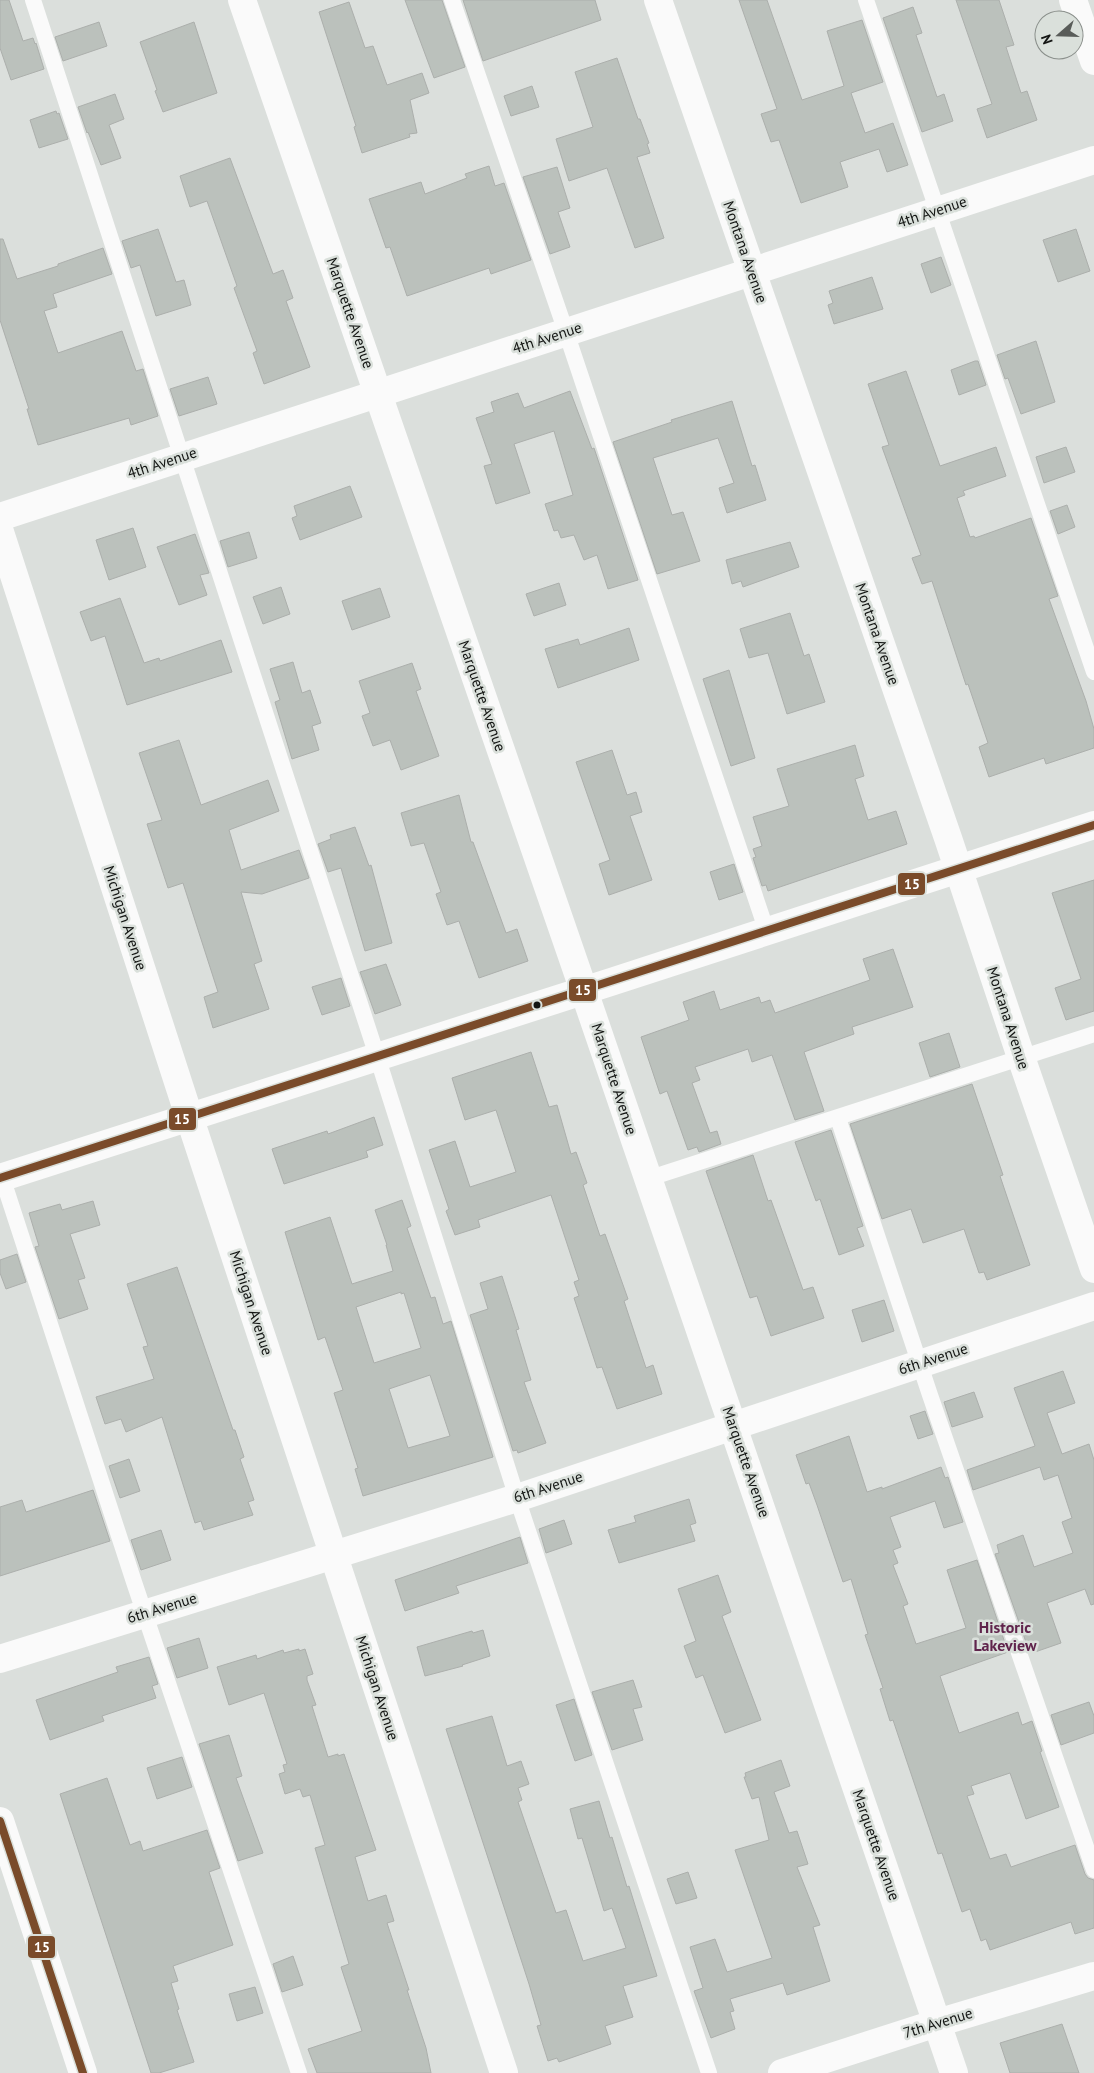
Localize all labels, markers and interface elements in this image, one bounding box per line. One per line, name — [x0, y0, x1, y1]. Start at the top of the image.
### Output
north arrow — [1034, 10, 1084, 60]
text: N — [1037, 32, 1057, 47]
street label: 4th Avenue — [895, 191, 969, 232]
street label: Montana Avenue — [719, 198, 772, 305]
street label: Marquette Avenue — [323, 255, 378, 371]
street label: 4th Avenue — [510, 317, 584, 358]
street label: 4th Avenue — [125, 442, 199, 483]
street label: Montana Avenue — [851, 580, 904, 687]
street label: Marquette Avenue — [455, 638, 510, 754]
street label: Michigan Avenue — [100, 863, 151, 973]
line badge: 15 — [897, 872, 926, 896]
text: 15 — [904, 875, 920, 893]
street label: Montana Avenue — [983, 964, 1034, 1071]
line badge: 15 — [568, 978, 597, 1002]
text: 15 — [575, 981, 591, 999]
unlabelled marker — [532, 1000, 542, 1010]
street label: Marquette Avenue — [587, 1021, 641, 1137]
line badge: 15 — [168, 1107, 197, 1131]
text: 15 — [174, 1110, 190, 1128]
street label: Michigan Avenue — [226, 1248, 277, 1358]
street label: 6th Avenue — [896, 1338, 970, 1379]
street label: Marquette Avenue — [719, 1404, 774, 1520]
street label: 6th Avenue — [511, 1466, 585, 1507]
street label: 6th Avenue — [125, 1588, 199, 1627]
district label: Historic Lakeview — [973, 1617, 1037, 1655]
street label: Michigan Avenue — [352, 1633, 403, 1743]
street label: Marquette Avenue — [849, 1787, 904, 1903]
line badge: 15 — [27, 1935, 56, 1959]
text: 15 — [34, 1938, 50, 1956]
street label: 7th Avenue — [901, 2003, 975, 2042]

